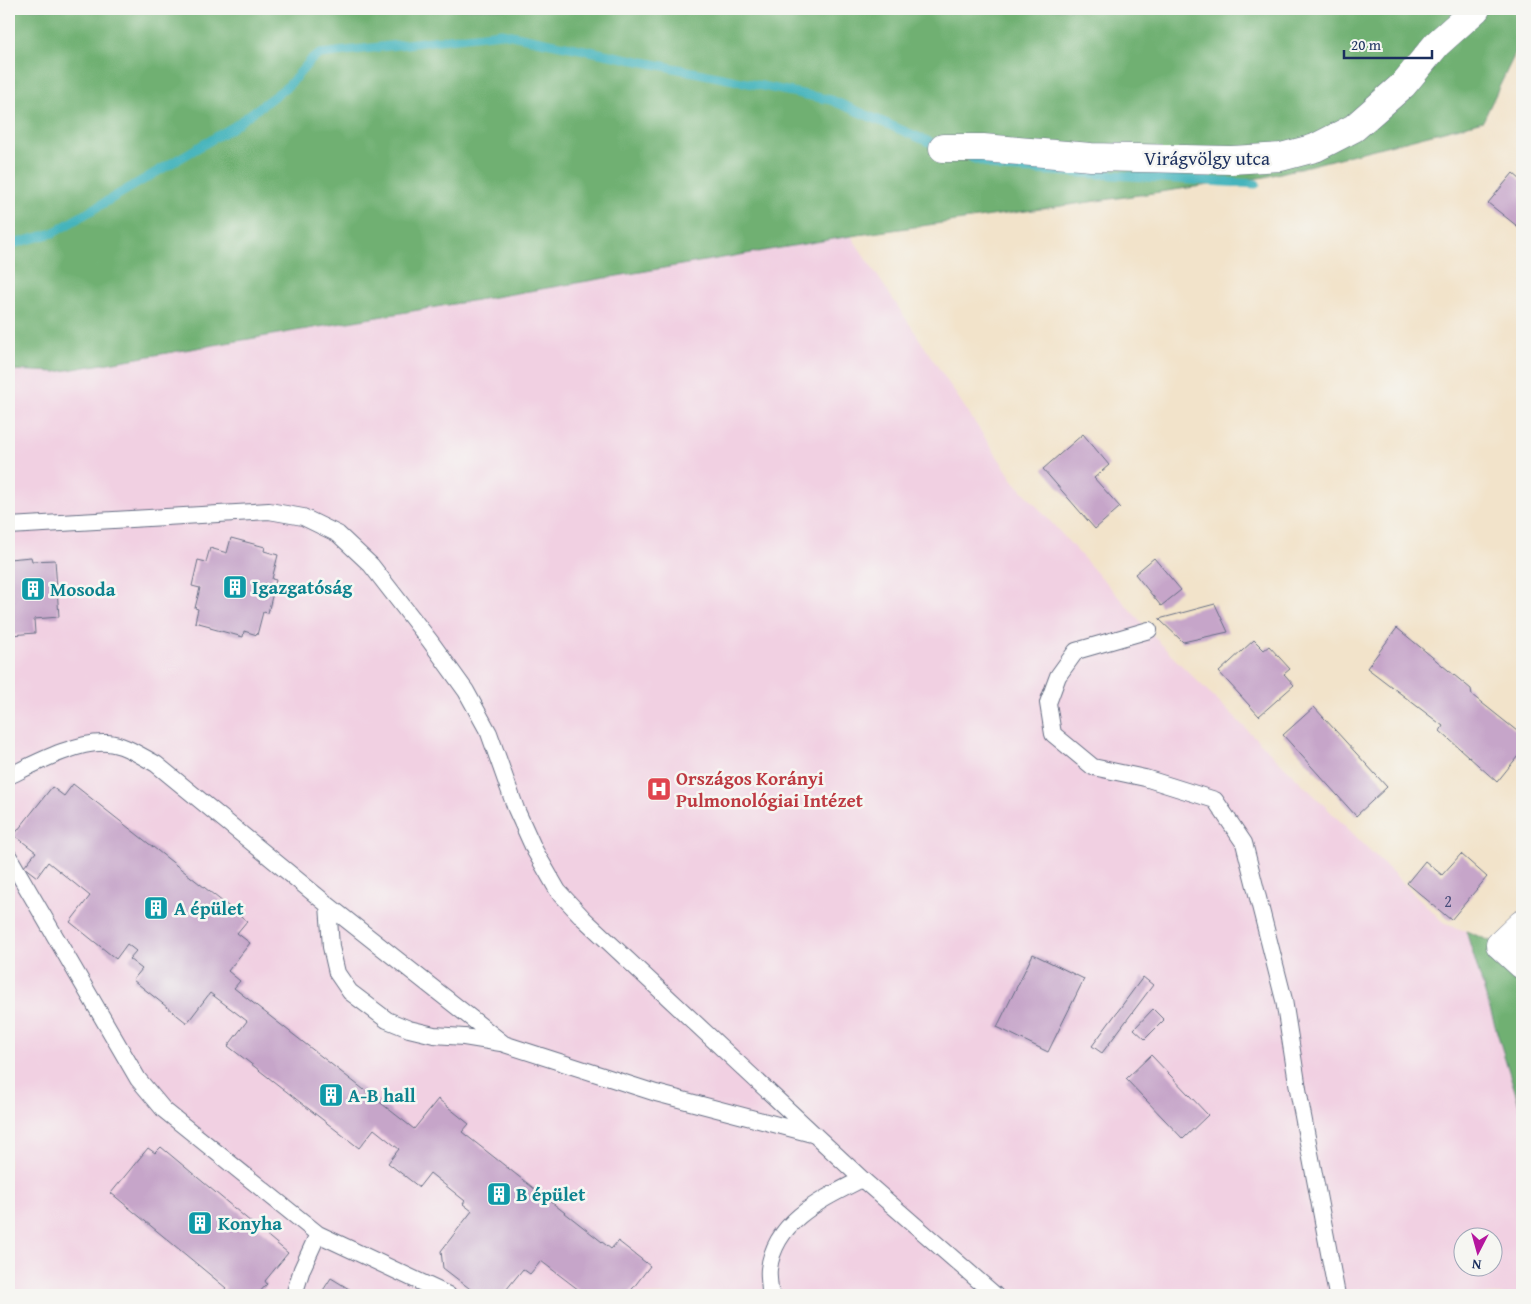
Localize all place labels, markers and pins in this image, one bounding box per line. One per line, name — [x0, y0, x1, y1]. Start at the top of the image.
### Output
place label: Igazgatóság — [252, 573, 353, 601]
building icon: Igazgatóság — [222, 574, 248, 600]
place label: Mosoda — [50, 575, 116, 603]
building icon: Mosoda — [20, 576, 46, 602]
place label: Országos Korányi Pulmonológiai Intézet — [676, 764, 864, 814]
hospital icon: Országos Korányi Pulmonológiai Intézet — [646, 776, 672, 802]
place label: A épület — [174, 894, 245, 922]
building icon: A épület — [143, 895, 169, 921]
place label: A-B hall — [348, 1081, 416, 1109]
building icon: A-B hall — [318, 1082, 344, 1108]
place label: B épület — [516, 1180, 586, 1208]
building icon: B épület — [486, 1181, 512, 1207]
place label: Konyha — [218, 1209, 282, 1237]
building icon: Konyha — [187, 1210, 213, 1236]

